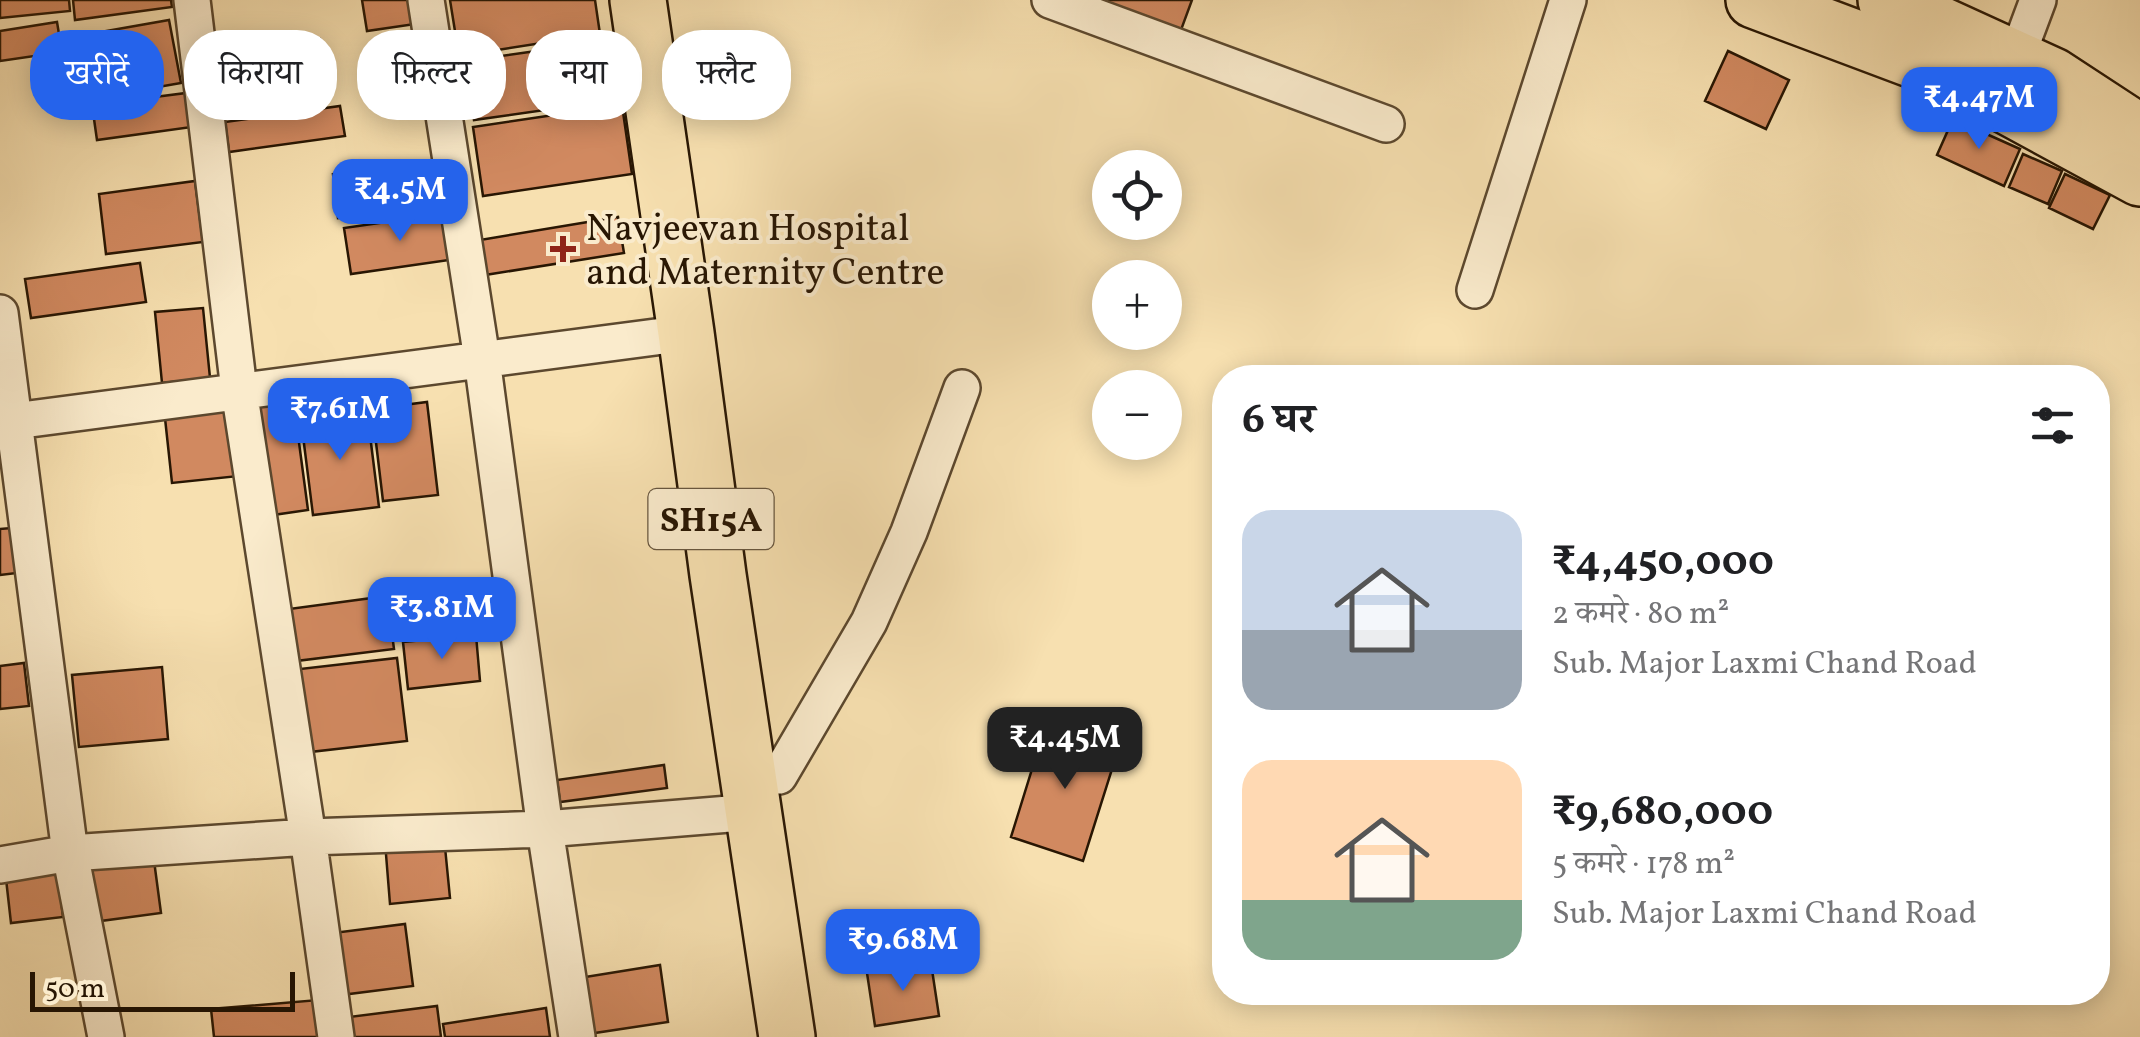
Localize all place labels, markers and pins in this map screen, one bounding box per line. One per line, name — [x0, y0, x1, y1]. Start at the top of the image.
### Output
pin: ₹4.47M — [1898, 67, 2060, 152]
pin: ₹4.5M — [330, 159, 470, 244]
place label: Navjeevan Hospital and Maternity Centre — [586, 204, 945, 301]
marker: Navjeevan Hospital and Maternity Centre — [550, 236, 576, 262]
pin: ₹7.61M — [259, 378, 421, 463]
pin: ₹3.81M — [361, 577, 523, 662]
pin: ₹4.45M — [984, 707, 1146, 792]
pin: ₹9.68M — [822, 909, 984, 994]

